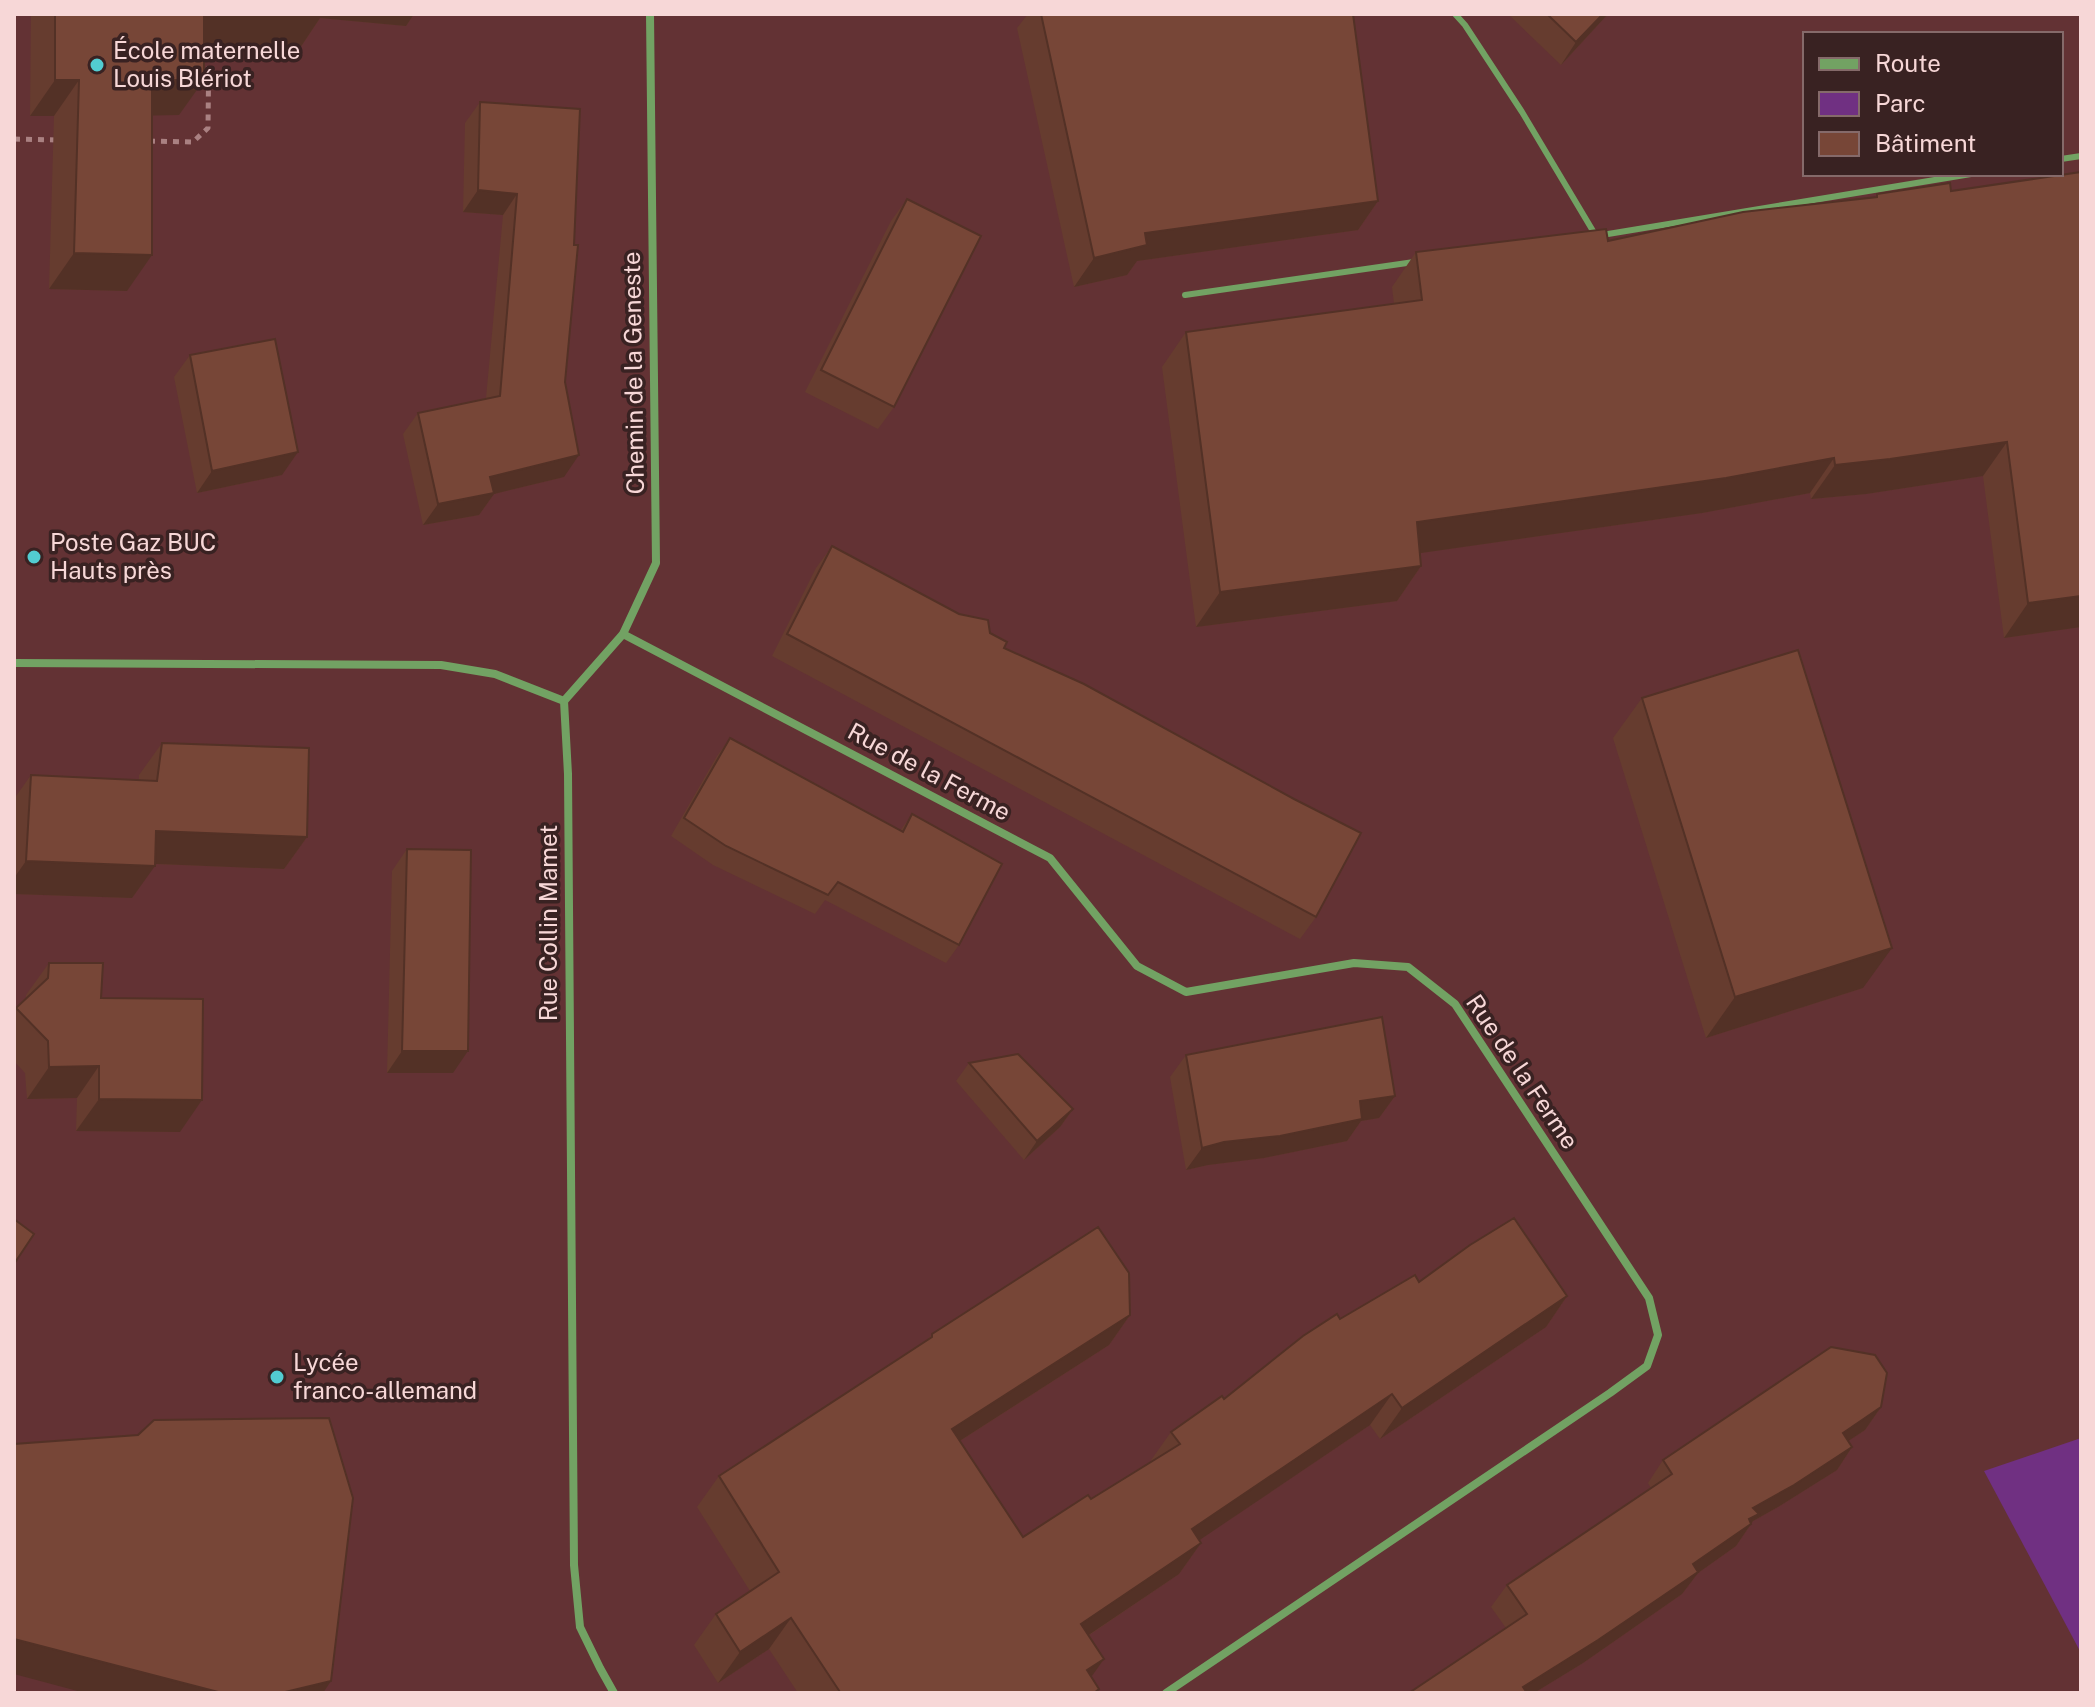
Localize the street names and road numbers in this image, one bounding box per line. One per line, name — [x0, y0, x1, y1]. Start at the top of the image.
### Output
street label: Chemin de la Geneste — [617, 251, 649, 495]
street label: Rue de la Ferme — [843, 717, 1016, 826]
street label: Rue Collin Mamet — [534, 825, 562, 1021]
street label: Rue de la Ferme — [1461, 989, 1585, 1154]

